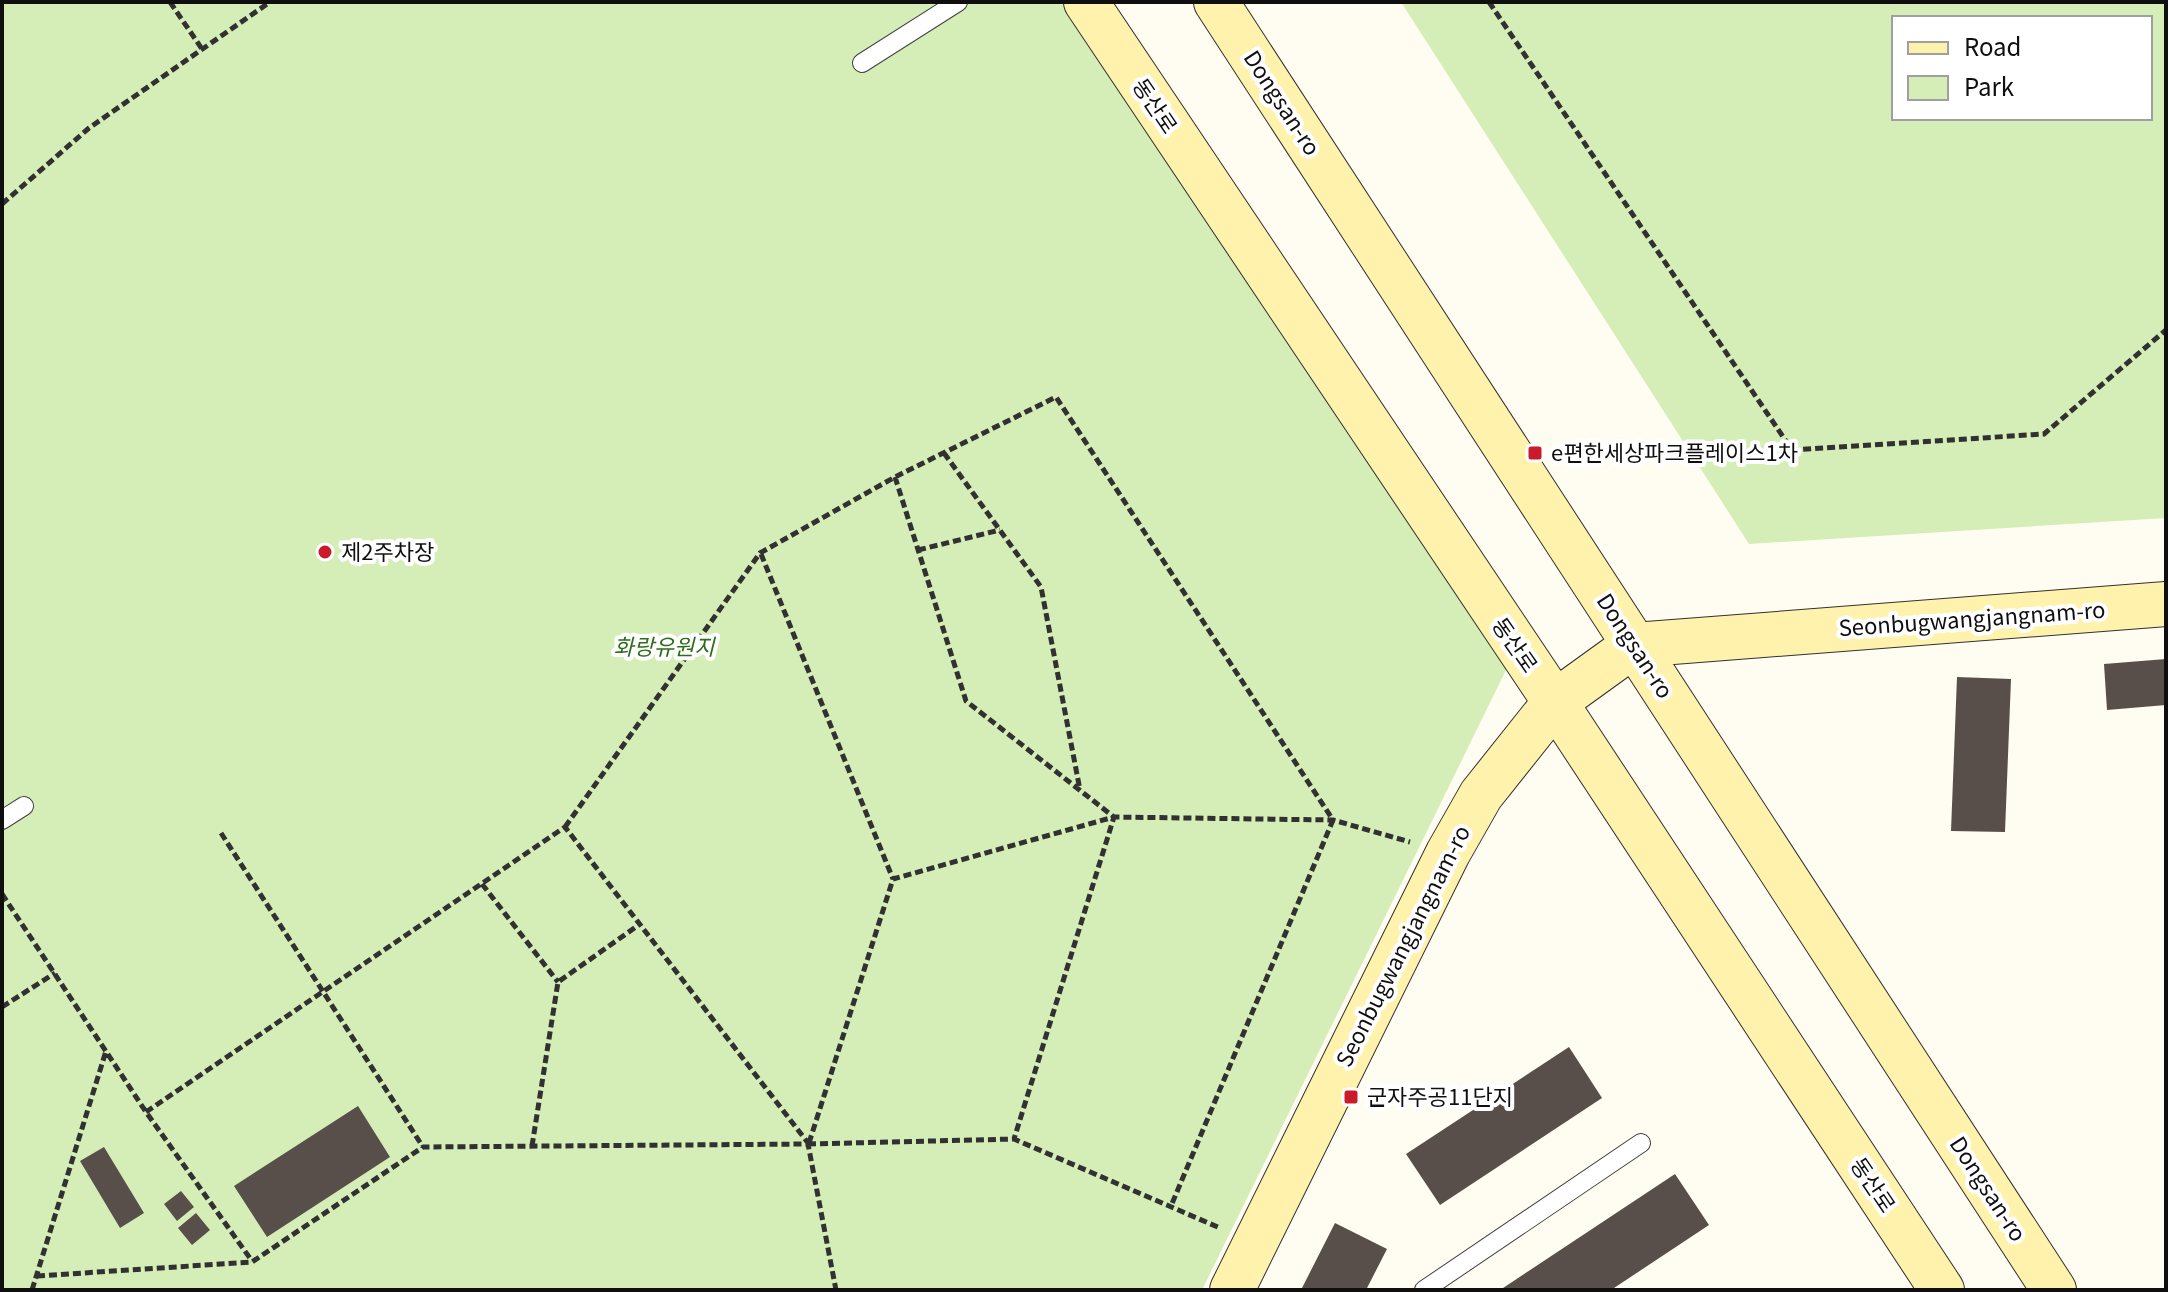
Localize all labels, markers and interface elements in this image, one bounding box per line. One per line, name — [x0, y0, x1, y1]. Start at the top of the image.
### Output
legend — [1892, 16, 2152, 120]
text: Road — [1964, 28, 2021, 63]
street label: Dongsan-ro — [1238, 43, 1330, 161]
text: Park — [1964, 68, 2015, 103]
street label: 동산로 — [1126, 71, 1187, 139]
place label: e편한세상파크플레이스1차 — [1551, 435, 1798, 467]
marker: e편한세상파크플레이스1차 — [1526, 444, 1544, 462]
place label: 제2주차장 — [341, 534, 434, 566]
marker: 제2주차장 — [316, 543, 334, 561]
street label: Dongsan-ro — [1591, 586, 1683, 704]
street label: Seonbugwangjangnam-ro — [1837, 592, 2106, 642]
street label: 동산로 — [1486, 610, 1547, 678]
park label: 화랑유원지 — [613, 629, 716, 661]
street label: Seonbugwangjangnam-ro — [1326, 819, 1476, 1071]
place label: 군자주공11단지 — [1367, 1079, 1513, 1111]
marker: 군자주공11단지 — [1342, 1088, 1360, 1106]
street label: Dongsan-ro — [1944, 1129, 2036, 1247]
street label: 동산로 — [1844, 1150, 1905, 1218]

